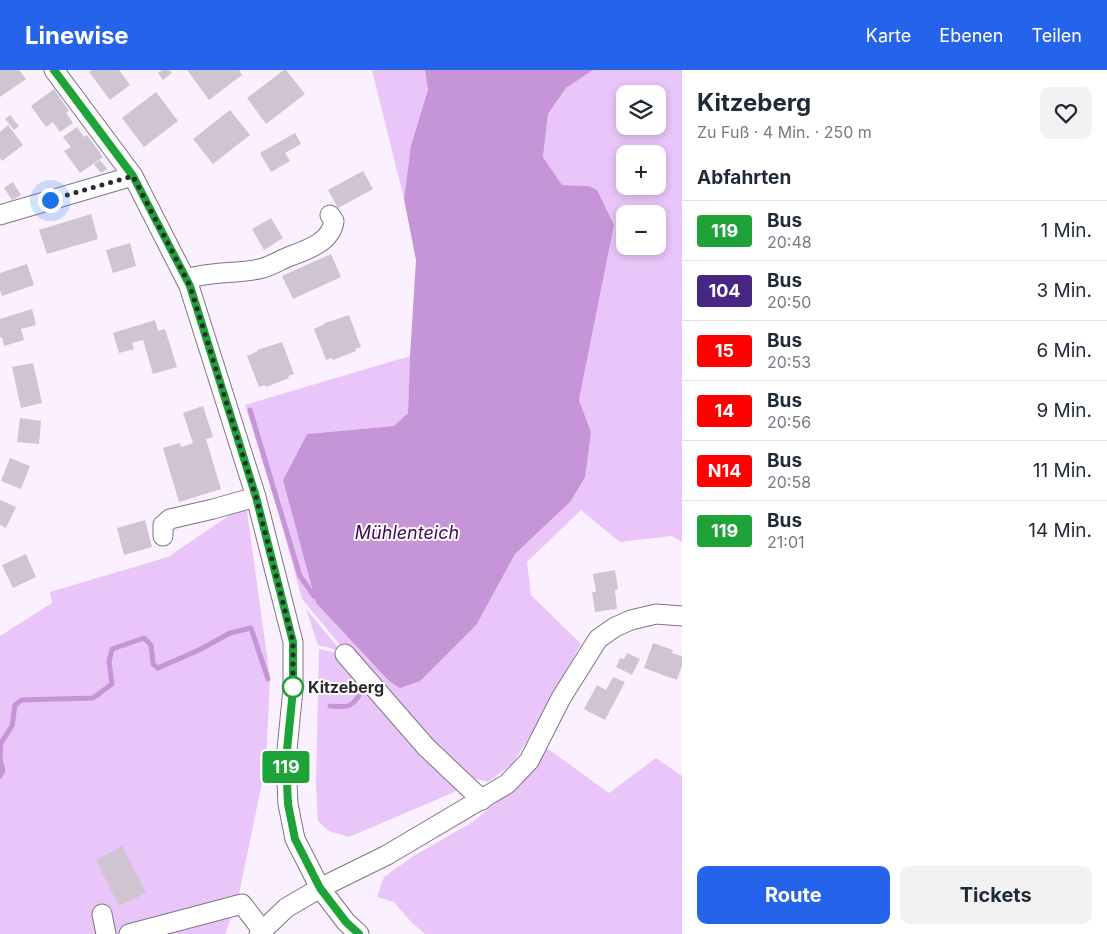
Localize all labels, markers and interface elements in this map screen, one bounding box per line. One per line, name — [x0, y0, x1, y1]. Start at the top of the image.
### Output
text: Linewise — [25, 21, 129, 50]
text: Karte — [866, 25, 911, 46]
text: Ebenen — [939, 25, 1003, 46]
text: Teilen — [1031, 25, 1082, 46]
map controls — [616, 85, 666, 255]
button: layers — [616, 85, 666, 135]
button: heart — [1040, 87, 1092, 139]
text: Kitzeberg — [697, 88, 811, 117]
text: Zu Fuß · 4 Min. · 250 m — [697, 122, 872, 142]
button: + — [616, 145, 666, 195]
text: Abfahrten — [697, 166, 791, 189]
your location — [38, 188, 63, 213]
button: − — [616, 205, 666, 255]
text: Bus — [767, 209, 802, 232]
text: 1 Min. — [1040, 219, 1092, 242]
text: 119 — [711, 220, 738, 241]
text: 20:48 — [767, 232, 812, 252]
text: Bus — [767, 269, 802, 292]
text: 3 Min. — [1036, 279, 1092, 302]
text: 104 — [708, 280, 741, 301]
text: 20:50 — [767, 292, 811, 312]
text: Bus — [767, 329, 802, 352]
text: 6 Min. — [1036, 339, 1092, 362]
text: 15 — [715, 340, 734, 361]
text: 20:53 — [767, 352, 811, 372]
text: Bus — [767, 389, 802, 412]
text: 9 Min. — [1036, 399, 1092, 422]
text: 14 — [715, 400, 734, 421]
text: 20:56 — [767, 412, 811, 432]
text: Bus — [767, 449, 802, 472]
text: 11 Min. — [1033, 459, 1092, 482]
text: N14 — [708, 460, 741, 481]
text: 20:58 — [767, 472, 811, 492]
text: Bus — [767, 509, 802, 532]
text: 14 Min. — [1028, 519, 1092, 542]
text: 119 — [711, 520, 738, 541]
water label: Mühlenteich — [355, 522, 459, 543]
text: 21:01 — [767, 532, 804, 552]
marker: Kitzeberg — [282, 676, 304, 698]
place label: Kitzeberg — [308, 677, 384, 697]
line badge: 119 — [257, 751, 315, 783]
text: 119 — [272, 756, 300, 777]
button: Route — [697, 866, 890, 924]
button: Tickets — [900, 866, 1092, 924]

